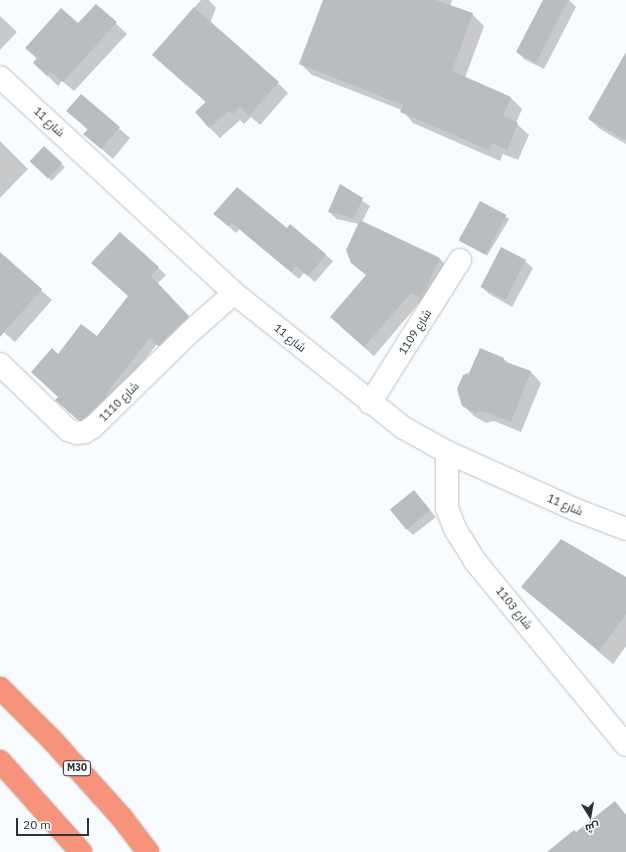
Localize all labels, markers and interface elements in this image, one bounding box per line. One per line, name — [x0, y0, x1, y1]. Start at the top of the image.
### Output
street label: شارع 11 — [31, 105, 67, 139]
street label: شارع 1109 — [396, 307, 434, 357]
street label: شارع 11 — [271, 321, 309, 355]
street label: شارع 1110 — [97, 380, 141, 424]
street label: شارع 11 — [545, 492, 585, 518]
street label: شارع 1103 — [493, 584, 535, 632]
road number: M30 — [62, 760, 92, 776]
north arrow — [570, 796, 610, 836]
scale bar — [18, 810, 91, 836]
text: 20 m — [23, 817, 51, 832]
text: ش — [584, 820, 601, 836]

